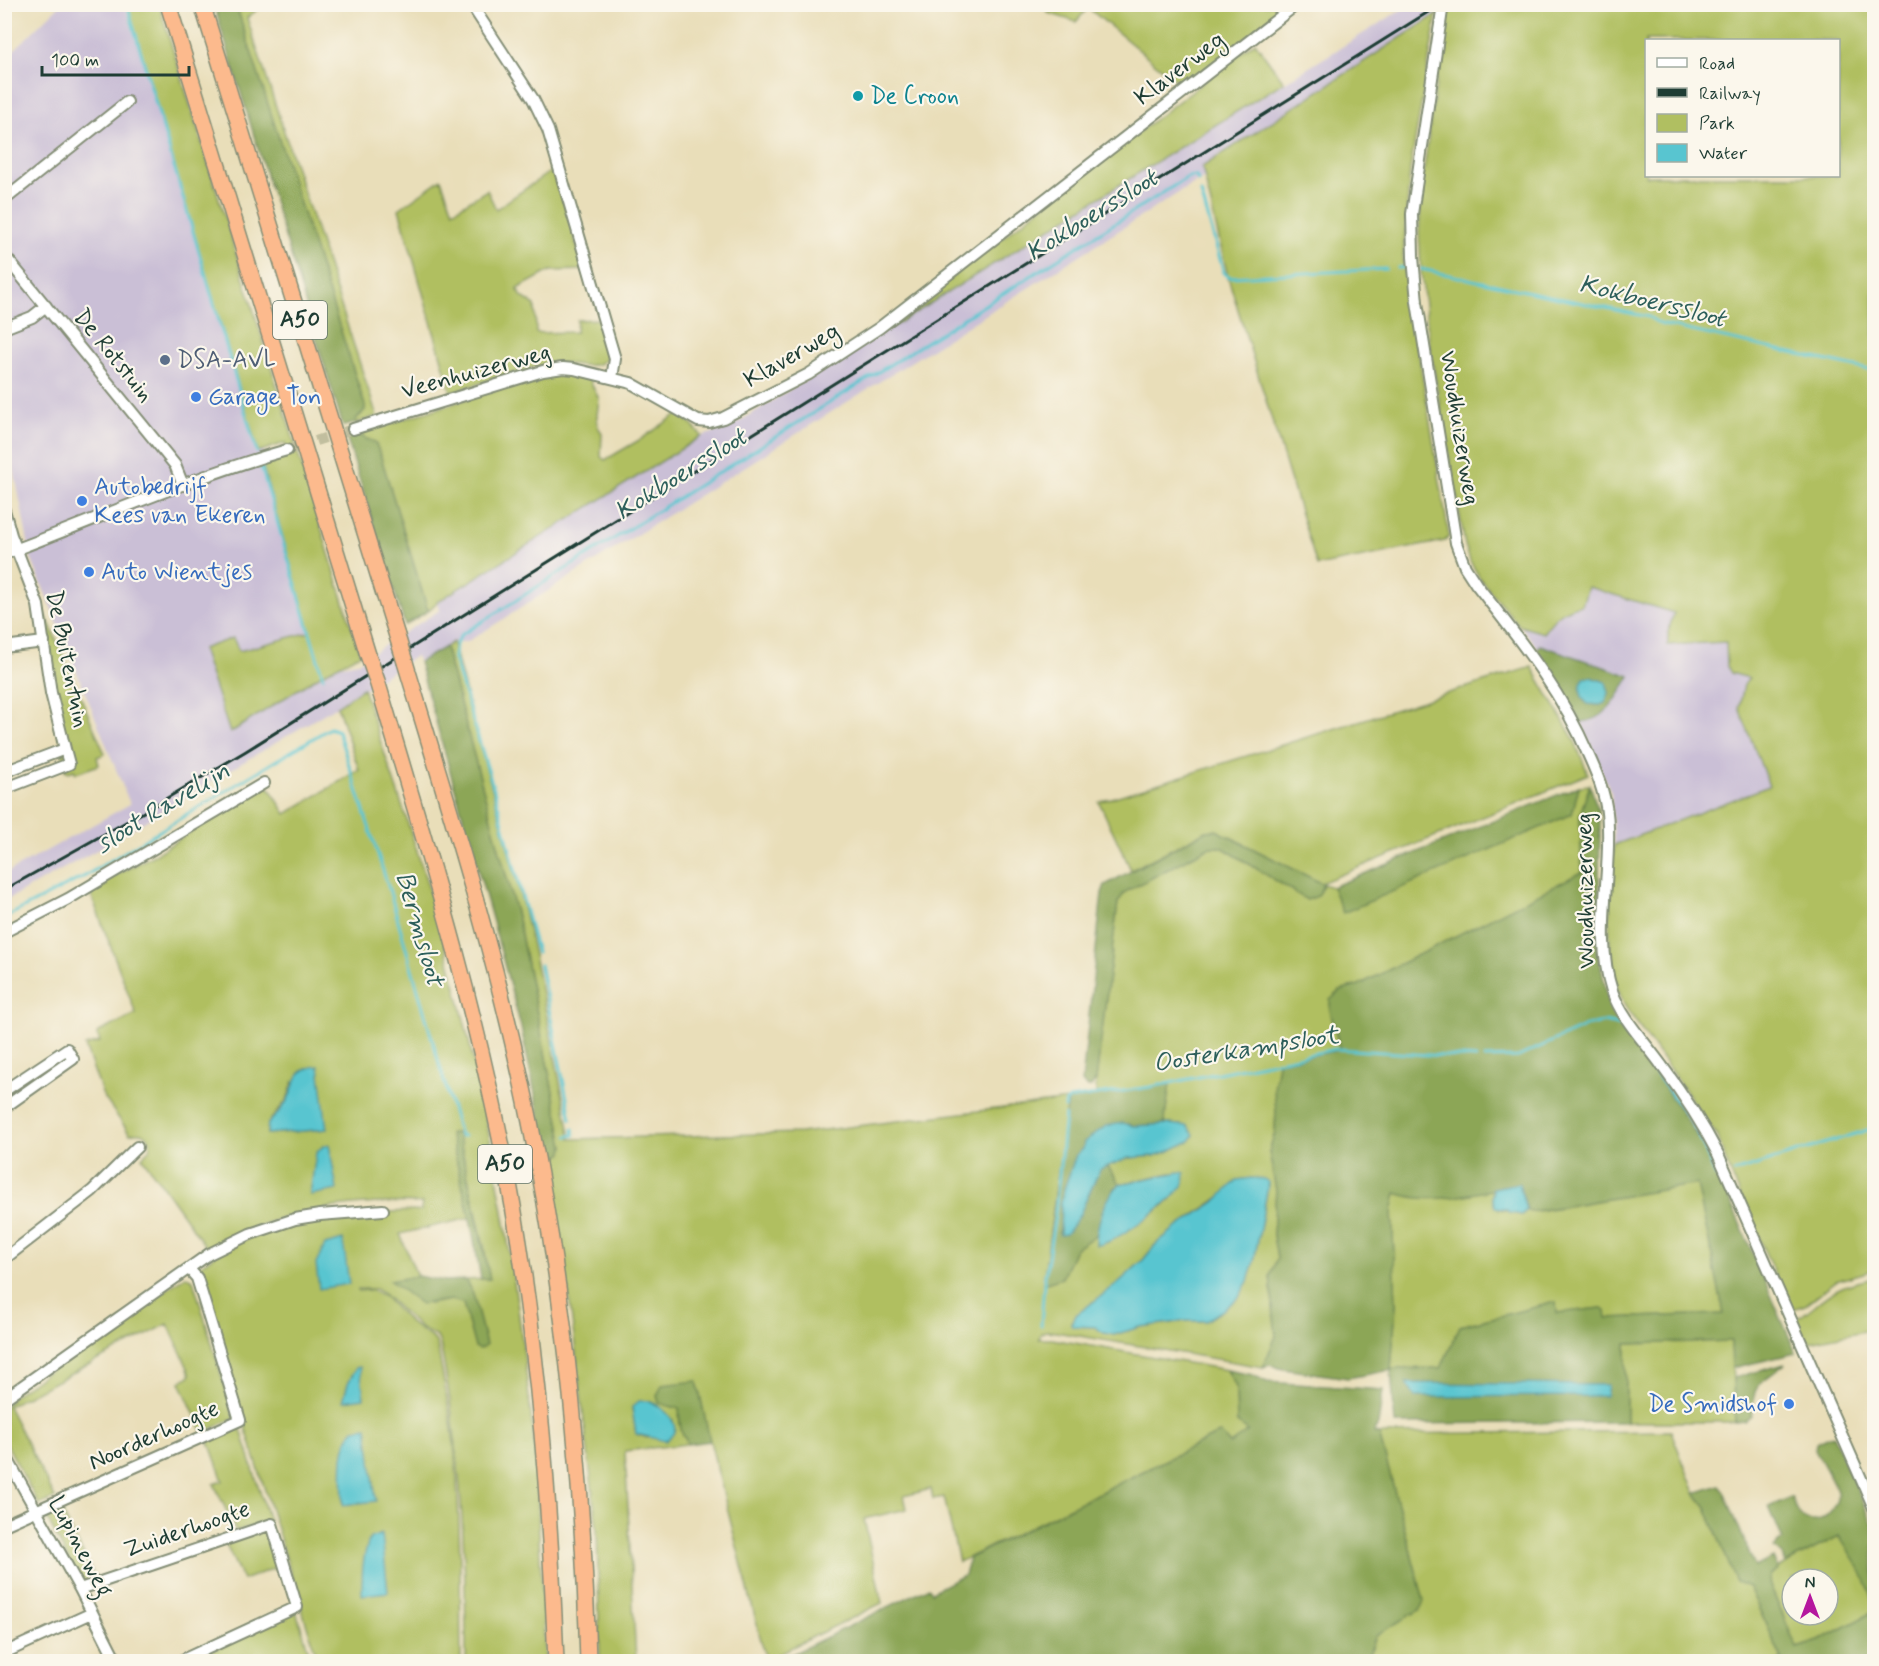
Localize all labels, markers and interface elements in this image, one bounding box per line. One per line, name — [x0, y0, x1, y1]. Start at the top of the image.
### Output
street label: Klaverweg — [1129, 25, 1233, 115]
scale bar — [42, 39, 189, 77]
legend — [1645, 39, 1840, 177]
text: 100 m — [51, 49, 99, 73]
text: Road — [1699, 52, 1735, 76]
place label: De Croon — [870, 81, 959, 112]
text: Railway — [1699, 82, 1761, 106]
marker: De Croon — [851, 89, 865, 103]
text: Park — [1699, 112, 1735, 136]
text: Water — [1699, 142, 1748, 166]
water label: Kokboerssloot — [1020, 161, 1166, 270]
water label: Kokboerssloot — [1576, 267, 1731, 337]
road number: A50 — [273, 301, 327, 339]
street label: De Rotstuin — [66, 303, 160, 409]
street label: Klaverweg — [739, 316, 846, 398]
street label: Veenhuizerweg — [398, 337, 554, 407]
place label: DSA-AVL — [177, 345, 276, 376]
street label: Woudhuizerweg — [1431, 349, 1487, 507]
marker: DSA-AVL — [158, 353, 172, 367]
place label: Garage Ton — [208, 382, 322, 415]
marker: Garage Ton — [189, 390, 203, 404]
water label: Kokboerssloot — [609, 420, 755, 529]
place label: Autobedrijf Kees van Ekeren — [94, 472, 266, 531]
marker: Autobedrijf Kees van Ekeren — [75, 494, 89, 508]
place label: Auto Wientjes — [101, 557, 252, 588]
marker: Auto Wientjes — [82, 565, 96, 579]
street label: De Buitentuin — [37, 588, 97, 730]
water label: sloot Ravelijn — [89, 755, 237, 861]
street label: Woudhuizerweg — [1569, 813, 1603, 969]
water label: Bermsloot — [386, 868, 452, 993]
water label: Oosterkampsloot — [1151, 1018, 1343, 1081]
road number: A50 — [478, 1145, 532, 1183]
place label: De Smidshof — [1648, 1389, 1777, 1420]
street label: Noorderhoogte — [84, 1393, 224, 1479]
marker: De Smidshof — [1782, 1397, 1796, 1411]
street label: Lupineweg — [38, 1491, 120, 1605]
street label: Zuiderhoogte — [120, 1494, 254, 1566]
north arrow — [1780, 1567, 1840, 1627]
text: N — [1805, 1573, 1815, 1594]

